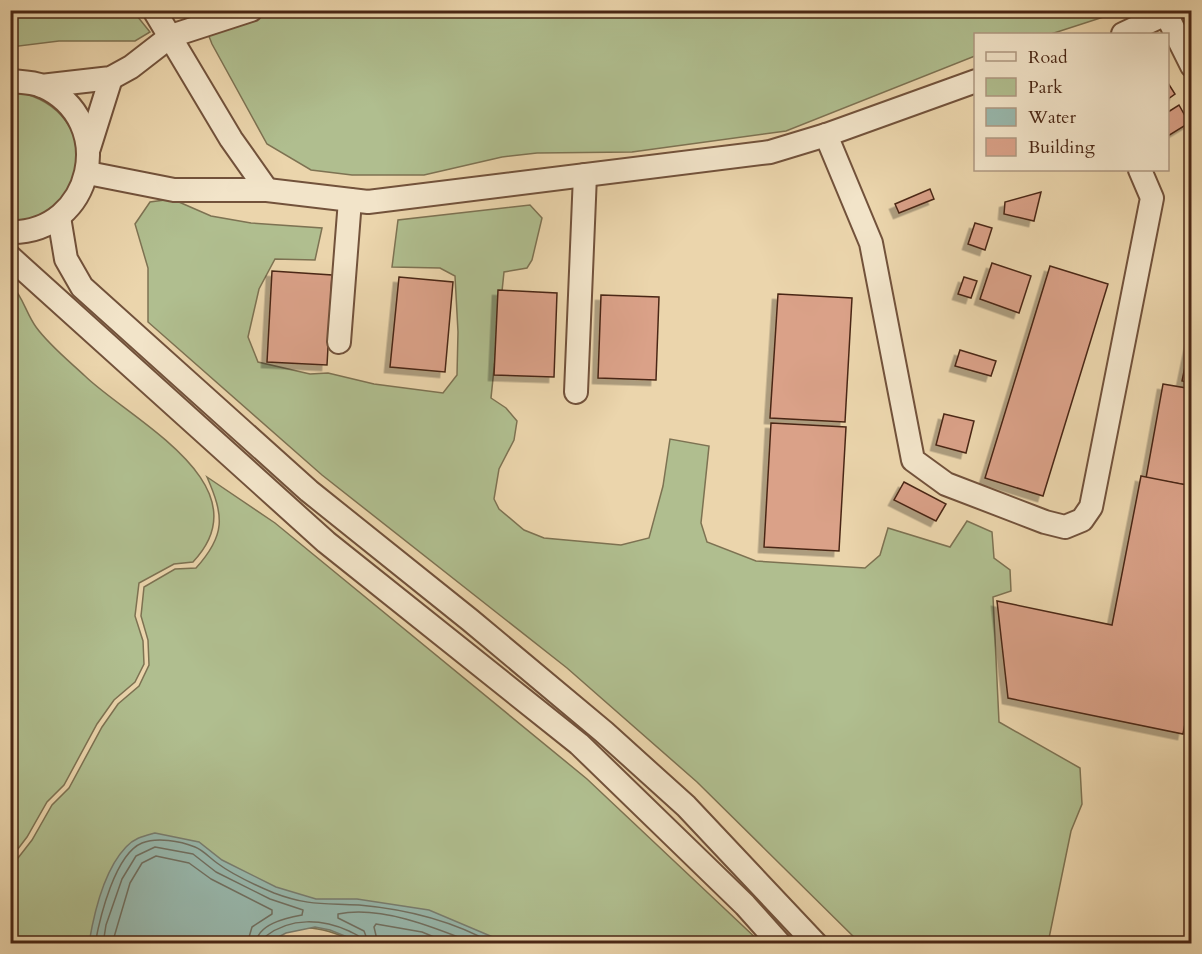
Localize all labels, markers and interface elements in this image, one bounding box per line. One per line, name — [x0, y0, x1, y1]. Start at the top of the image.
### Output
legend — [974, 33, 1169, 171]
text: Road — [1028, 45, 1068, 70]
text: Park — [1028, 75, 1063, 100]
text: Water — [1027, 105, 1077, 130]
text: Building — [1028, 135, 1096, 160]

